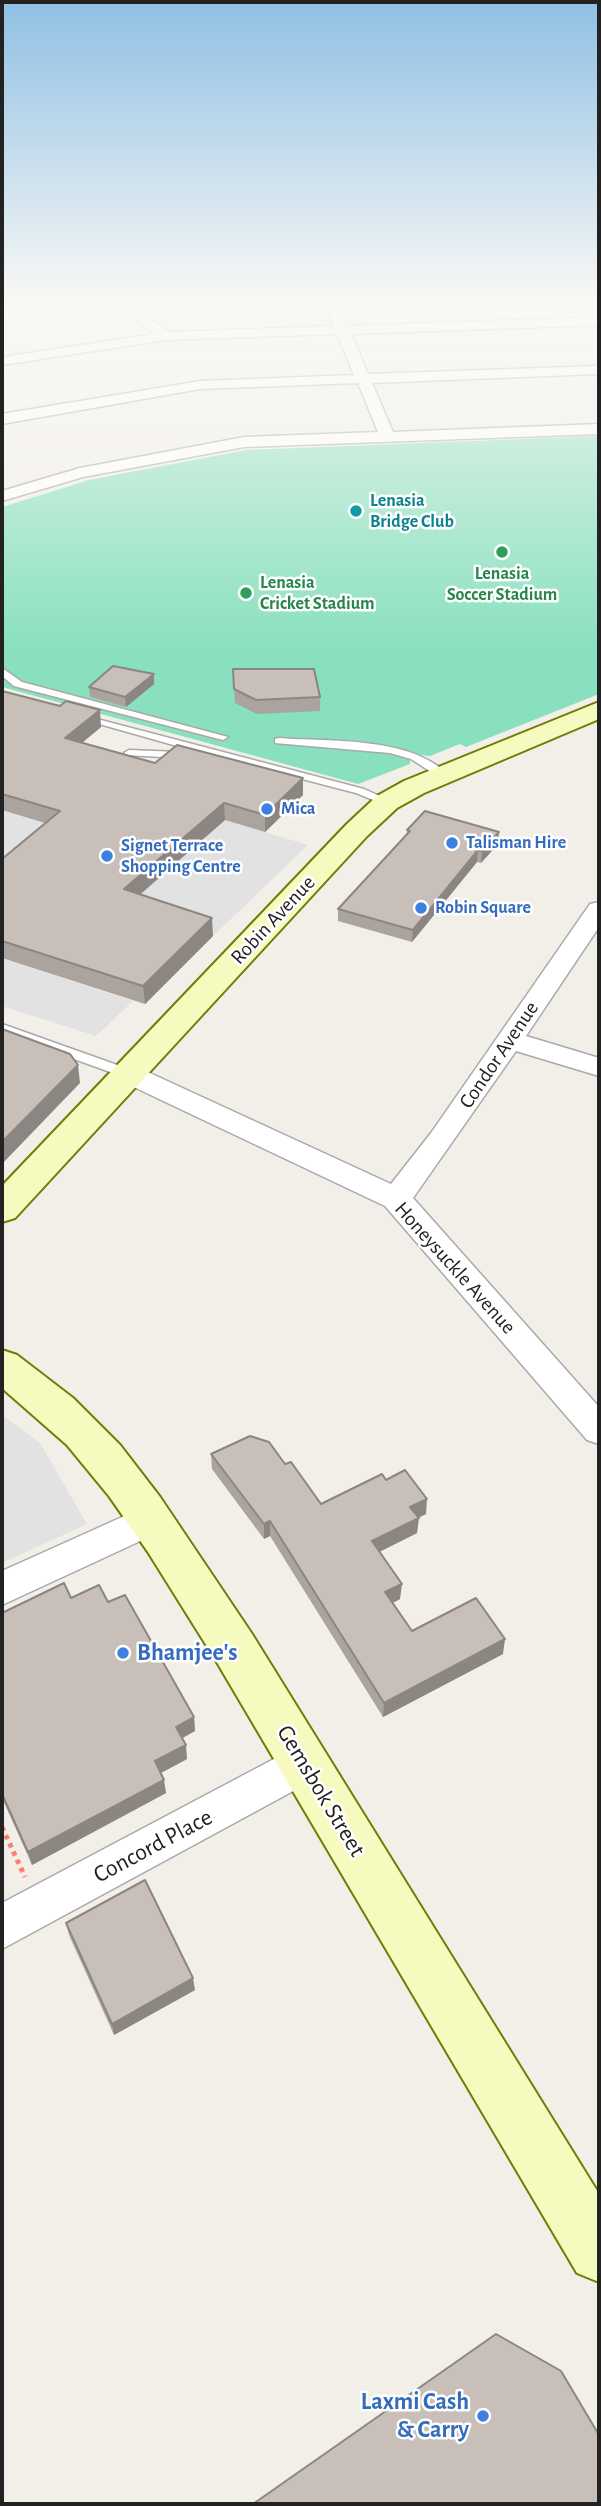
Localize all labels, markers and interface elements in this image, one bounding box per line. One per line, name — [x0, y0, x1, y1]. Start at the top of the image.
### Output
place label: Lenasia Bridge Club — [370, 490, 454, 532]
marker: Lenasia Bridge Club — [348, 503, 364, 519]
marker: Lenasia Soccer Stadium — [494, 544, 510, 560]
place label: Lenasia Soccer Stadium — [447, 563, 557, 606]
place label: Lenasia Cricket Stadium — [260, 572, 374, 614]
marker: Lenasia Cricket Stadium — [238, 585, 254, 601]
place label: Mica — [281, 798, 315, 820]
marker: Mica — [259, 801, 275, 817]
place label: Talisman Hire — [466, 832, 566, 854]
place label: Signet Terrace Shopping Centre — [121, 835, 241, 878]
marker: Talisman Hire — [444, 835, 460, 851]
marker: Signet Terrace Shopping Centre — [99, 848, 115, 864]
street label: Robin Avenue — [225, 870, 321, 970]
place label: Robin Square — [435, 897, 531, 919]
marker: Robin Square — [413, 900, 429, 916]
street label: Condor Avenue — [454, 997, 544, 1113]
street label: Honeysuckle Avenue — [389, 1197, 521, 1339]
place label: Bhamjee's — [137, 1639, 237, 1667]
marker: Bhamjee's — [115, 1645, 131, 1661]
street label: Gemsbok Street — [270, 1720, 372, 1862]
street label: Concord Place — [89, 1803, 217, 1889]
place label: Laxmi Cash & Carry — [361, 2388, 469, 2444]
marker: Laxmi Cash & Carry — [475, 2408, 491, 2424]

